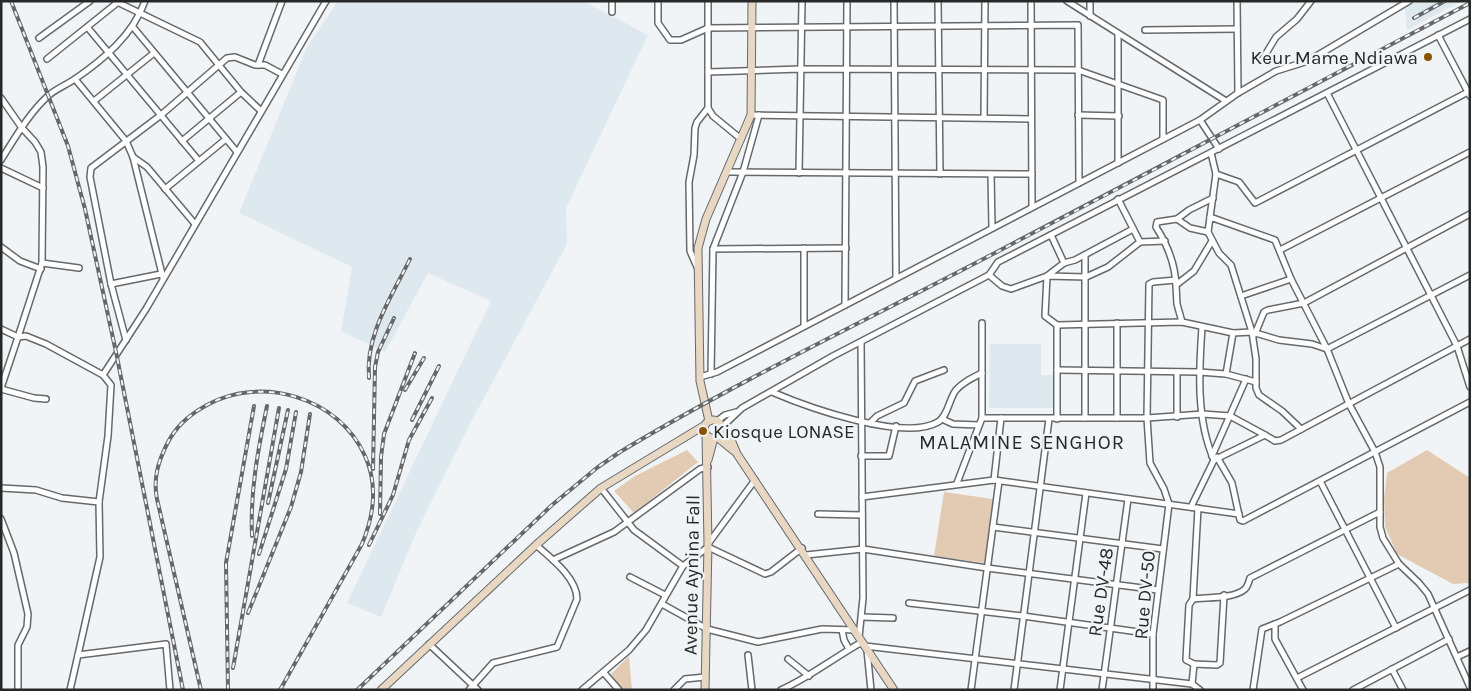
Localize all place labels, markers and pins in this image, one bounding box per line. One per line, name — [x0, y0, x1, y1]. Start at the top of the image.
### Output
place label: Keur Mame Ndiawa — [1251, 47, 1418, 69]
marker: Keur Mame Ndiawa — [1422, 51, 1434, 63]
place label: Kiosque LONASE — [713, 421, 855, 443]
marker: Kiosque LONASE — [697, 425, 709, 437]

